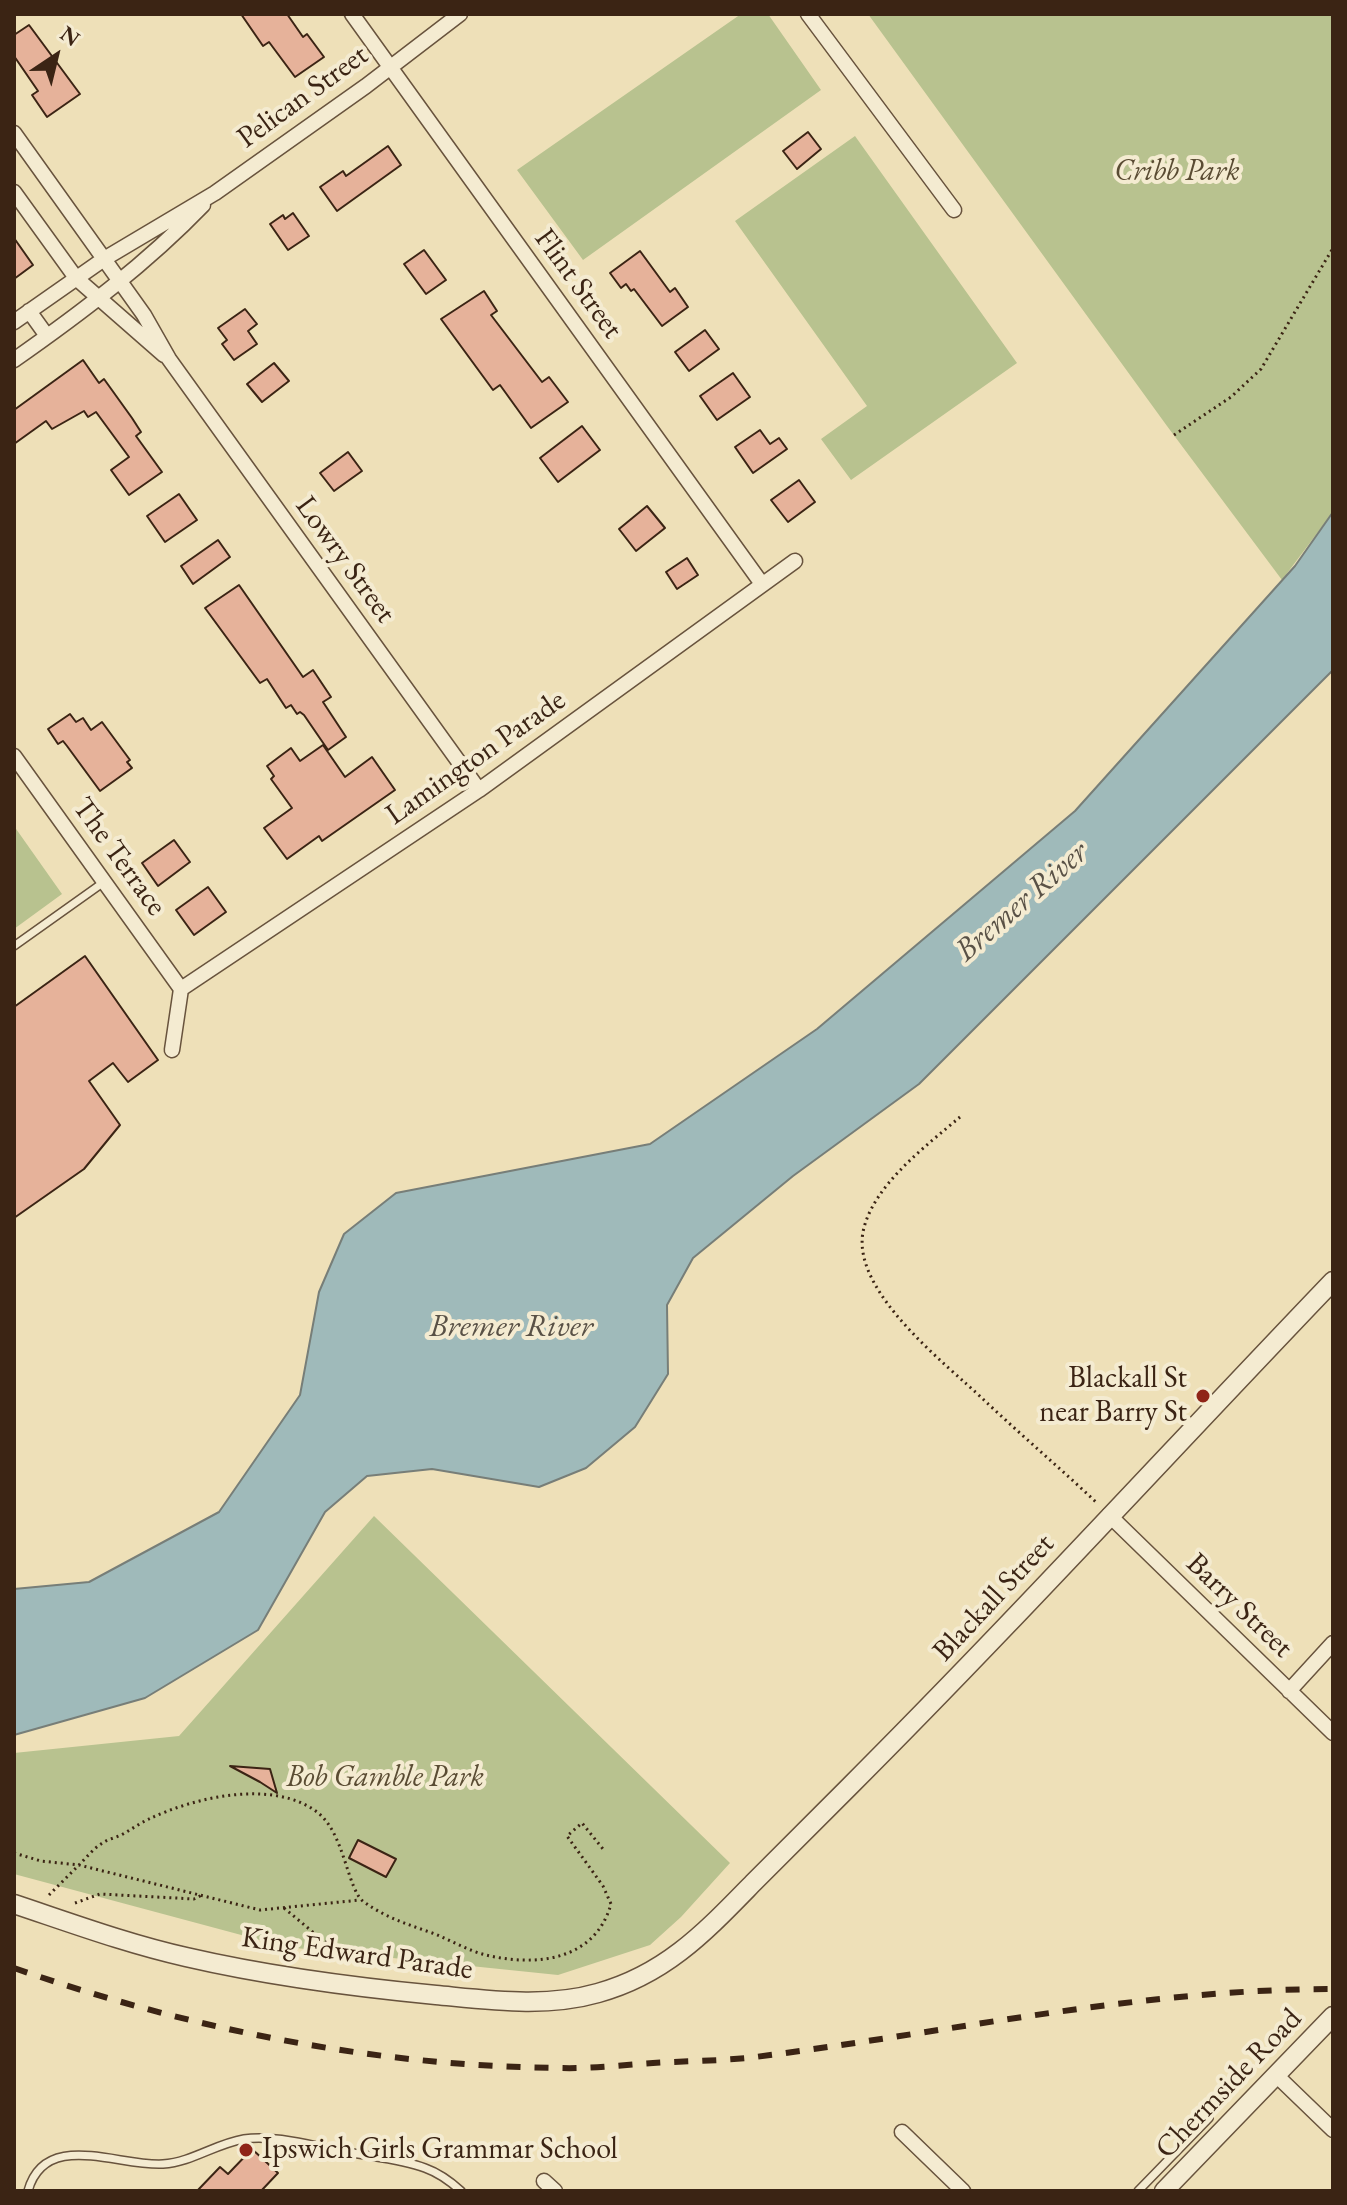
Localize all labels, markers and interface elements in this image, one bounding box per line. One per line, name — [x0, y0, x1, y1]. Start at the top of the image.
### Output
north arrow — [16, 16, 96, 96]
text: N — [54, 19, 86, 53]
street label: Pelican Street — [231, 38, 375, 156]
park label: Cribb Park — [1114, 154, 1240, 190]
street label: Flint Street — [526, 222, 630, 346]
street label: Lowry Street — [287, 490, 403, 630]
street label: Lamington Parade — [379, 683, 573, 833]
street label: The Terrace — [64, 791, 174, 923]
water label: Bremer River — [948, 834, 1096, 970]
water label: Bremer River — [429, 1308, 593, 1346]
place label: Blackall St near Barry St — [1039, 1361, 1187, 1432]
marker: Blackall St near Barry St — [1194, 1387, 1212, 1405]
street label: Blackall Street — [926, 1527, 1062, 1669]
street label: Barry Street — [1178, 1546, 1300, 1666]
park label: Bob Gamble Park — [286, 1760, 484, 1796]
street label: King Edward Parade — [239, 1920, 475, 1988]
street label: Chermside Road — [1148, 2002, 1310, 2166]
place label: Ipswich Girls Grammar School — [262, 2132, 618, 2168]
marker: Ipswich Girls Grammar School — [237, 2141, 255, 2159]

